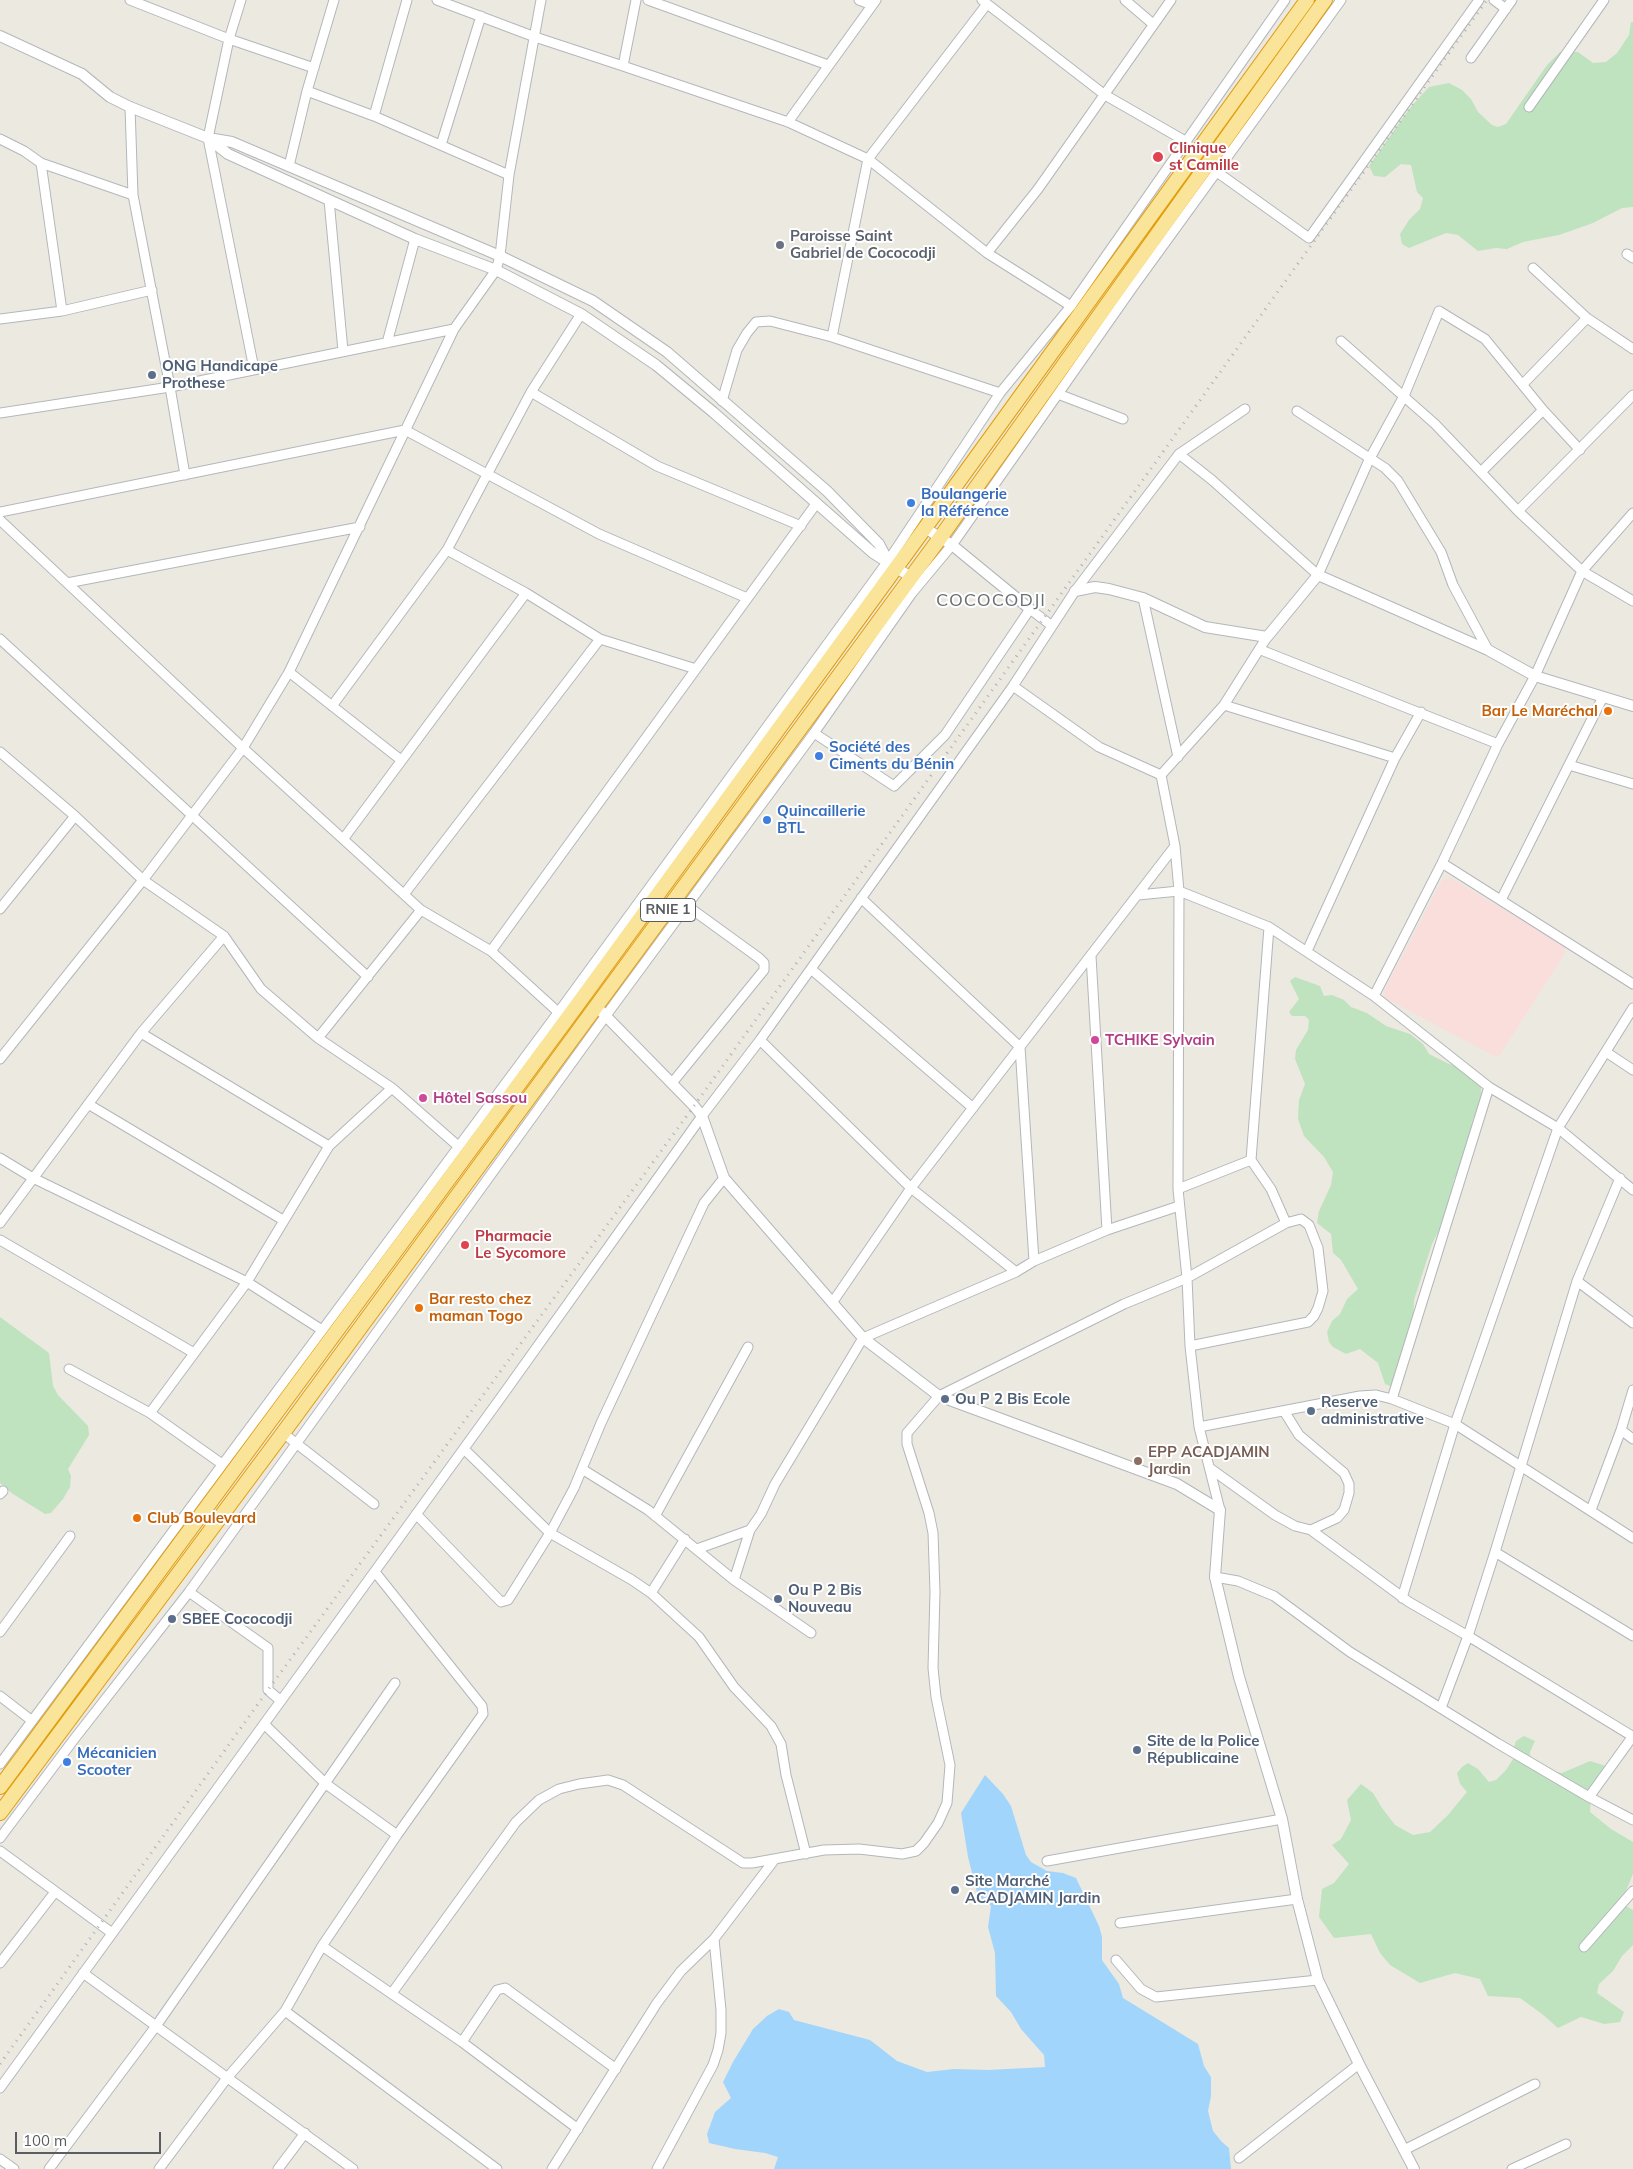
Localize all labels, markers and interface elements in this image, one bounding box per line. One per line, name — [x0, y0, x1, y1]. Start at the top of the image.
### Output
place label: Clinique st Camille — [1169, 139, 1239, 174]
marker: Clinique st Camille — [1151, 150, 1165, 164]
place label: Paroisse Saint Gabriel de Cococodji — [790, 227, 936, 262]
marker: Paroisse Saint Gabriel de Cococodji — [774, 239, 786, 251]
place label: ONG Handicape Prothese — [162, 357, 278, 392]
marker: ONG Handicape Prothese — [146, 369, 158, 381]
place label: Boulangerie la Référence — [921, 485, 1009, 520]
marker: Boulangerie la Référence — [905, 497, 917, 509]
district label: COCOCODJI — [935, 590, 1047, 612]
place label: Bar Le Maréchal — [1482, 702, 1598, 720]
marker: Bar Le Maréchal — [1602, 705, 1614, 717]
place label: Société des Ciments du Bénin — [829, 738, 954, 773]
marker: Société des Ciments du Bénin — [813, 750, 825, 762]
place label: Quincaillerie BTL — [777, 802, 866, 837]
marker: Quincaillerie BTL — [761, 814, 773, 826]
road number: RNIE 1 — [640, 898, 696, 922]
place label: TCHIKE Sylvain — [1105, 1031, 1215, 1049]
marker: TCHIKE Sylvain — [1089, 1034, 1101, 1046]
place label: Hôtel Sassou — [433, 1089, 527, 1107]
marker: Hôtel Sassou — [417, 1092, 429, 1104]
place label: Pharmacie Le Sycomore — [475, 1227, 566, 1262]
marker: Pharmacie Le Sycomore — [459, 1239, 471, 1251]
place label: Bar resto chez maman Togo — [429, 1290, 531, 1325]
marker: Bar resto chez maman Togo — [413, 1302, 425, 1314]
place label: Ou P 2 Bis Ecole — [955, 1390, 1070, 1408]
marker: Ou P 2 Bis Ecole — [939, 1393, 951, 1405]
place label: Reserve administrative — [1321, 1393, 1424, 1428]
marker: Reserve administrative — [1305, 1405, 1317, 1417]
place label: EPP ACADJAMIN Jardin — [1148, 1443, 1270, 1478]
marker: EPP ACADJAMIN Jardin — [1132, 1455, 1144, 1467]
place label: Club Boulevard — [147, 1509, 256, 1527]
marker: Club Boulevard — [131, 1512, 143, 1524]
place label: Ou P 2 Bis Nouveau — [788, 1581, 862, 1616]
marker: Ou P 2 Bis Nouveau — [772, 1593, 784, 1605]
place label: SBEE Cococodji — [182, 1610, 292, 1628]
marker: SBEE Cococodji — [166, 1613, 178, 1625]
place label: Site de la Police Républicaine — [1147, 1732, 1259, 1767]
place label: Mécanicien Scooter — [77, 1744, 157, 1779]
marker: Site de la Police Républicaine — [1131, 1744, 1143, 1756]
marker: Mécanicien Scooter — [61, 1756, 73, 1768]
place label: Site Marché ACADJAMIN Jardin — [965, 1872, 1100, 1907]
marker: Site Marché ACADJAMIN Jardin — [949, 1884, 961, 1896]
scale bar — [18, 2122, 164, 2154]
text: 100 m — [23, 2131, 67, 2150]

